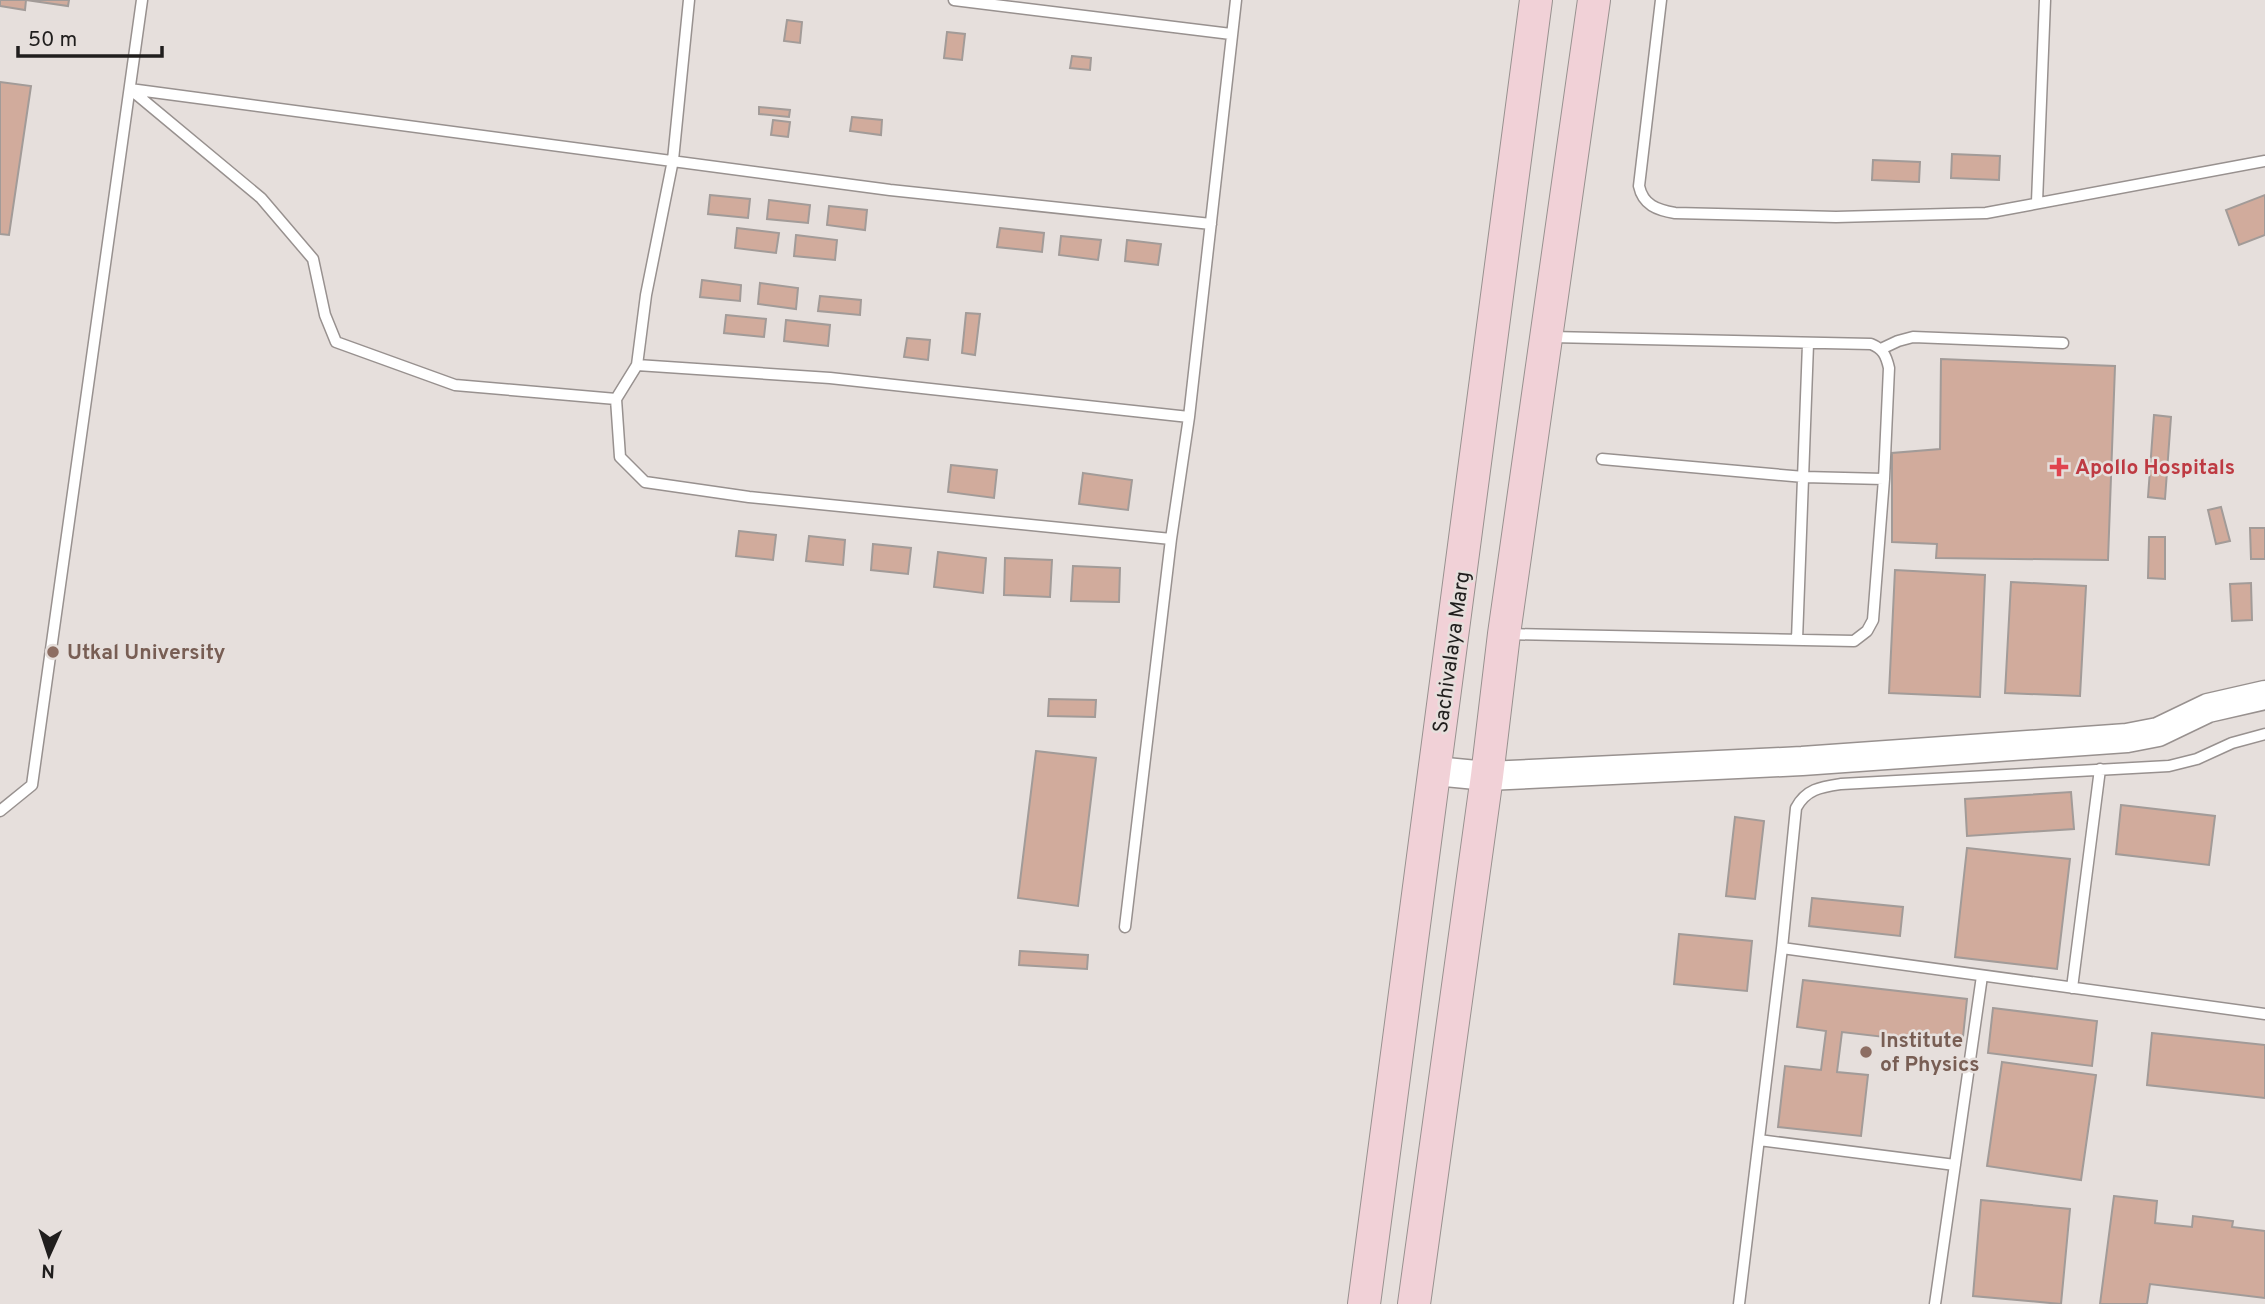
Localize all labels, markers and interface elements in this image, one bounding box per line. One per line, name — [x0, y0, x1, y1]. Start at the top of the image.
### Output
scale bar — [18, 14, 161, 58]
text: 50 m — [28, 27, 77, 54]
place label: Apollo Hospitals — [2075, 455, 2235, 482]
marker: Apollo Hospitals — [2049, 457, 2069, 477]
street label: Sachivalaya Marg — [1428, 570, 1477, 735]
place label: Utkal University — [67, 640, 226, 667]
marker: Utkal University — [45, 644, 61, 660]
place label: Institute of Physics — [1880, 1028, 1980, 1079]
marker: Institute of Physics — [1858, 1044, 1874, 1060]
north arrow — [14, 1220, 84, 1290]
text: N — [41, 1258, 56, 1282]

